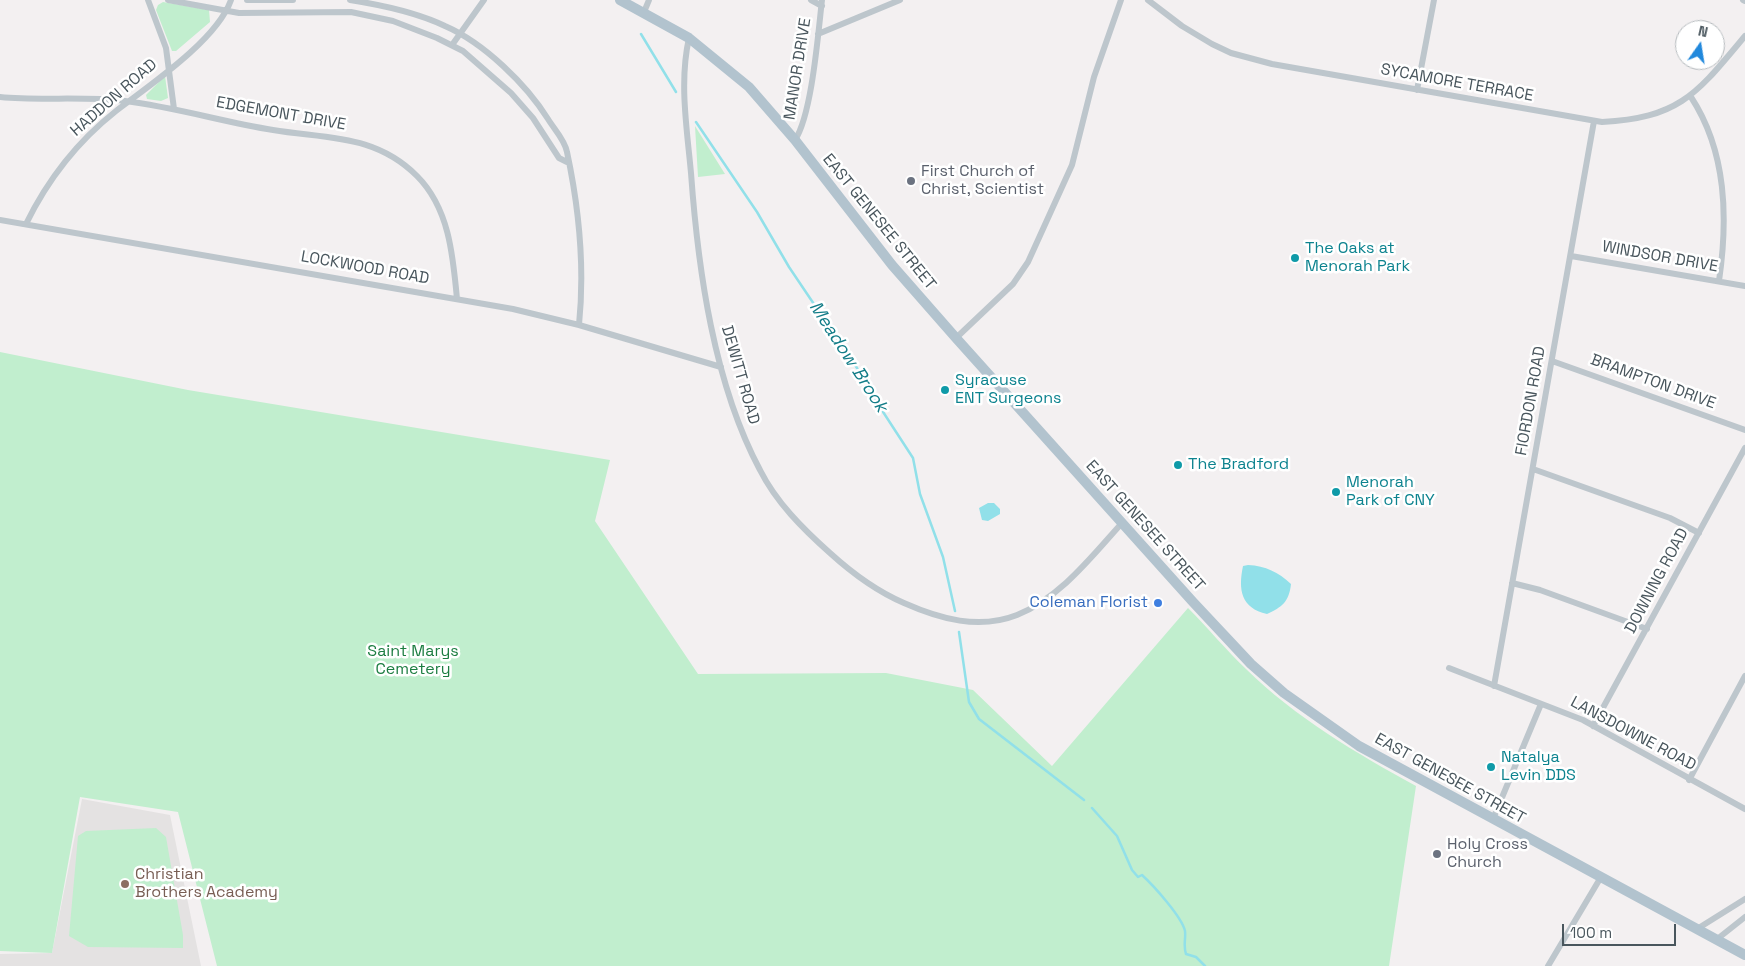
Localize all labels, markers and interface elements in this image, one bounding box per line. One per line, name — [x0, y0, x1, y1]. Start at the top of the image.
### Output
street label: MANOR DRIVE — [780, 17, 816, 121]
north arrow — [1675, 20, 1725, 70]
text: N — [1697, 22, 1710, 41]
street label: HADDON ROAD — [67, 55, 161, 141]
street label: SYCAMORE TERRACE — [1379, 60, 1535, 106]
street label: EDGEMONT DRIVE — [215, 93, 347, 135]
street label: EAST GENESEE STREET — [818, 150, 940, 294]
place label: First Church of Christ, Scientist — [921, 162, 1044, 200]
marker: First Church of Christ, Scientist — [905, 175, 917, 187]
street label: WINDSOR DRIVE — [1601, 237, 1719, 277]
place label: The Oaks at Menorah Park — [1305, 239, 1410, 277]
street label: LOCKWOOD ROAD — [299, 247, 431, 289]
marker: The Oaks at Menorah Park — [1289, 252, 1301, 264]
water label: Meadow Brook — [804, 297, 892, 417]
street label: DEWITT ROAD — [717, 323, 763, 427]
street label: FIORDON ROAD — [1512, 345, 1550, 457]
street label: BRAMPTON DRIVE — [1588, 350, 1718, 414]
place label: Syracuse ENT Surgeons — [955, 371, 1061, 409]
marker: Syracuse ENT Surgeons — [939, 384, 951, 396]
place label: The Bradford — [1188, 455, 1289, 475]
street label: EAST GENESEE STREET — [1081, 457, 1209, 595]
marker: The Bradford — [1172, 459, 1184, 471]
place label: Menorah Park of CNY — [1346, 473, 1435, 511]
marker: Menorah Park of CNY — [1330, 486, 1342, 498]
street label: DOWNING ROAD — [1621, 525, 1693, 637]
place label: Coleman Florist — [1030, 593, 1148, 613]
marker: Coleman Florist — [1152, 597, 1164, 609]
park label: Saint Marys Cemetery — [367, 642, 459, 680]
street label: LANSDOWNE ROAD — [1567, 693, 1699, 775]
street label: EAST GENESEE STREET — [1371, 730, 1529, 828]
place label: Natalya Levin DDS — [1501, 748, 1576, 786]
marker: Natalya Levin DDS — [1485, 761, 1497, 773]
place label: Holy Cross Church — [1447, 835, 1528, 873]
marker: Holy Cross Church — [1431, 848, 1443, 860]
place label: Christian Brothers Academy — [135, 865, 278, 903]
marker: Christian Brothers Academy — [119, 878, 131, 890]
scale bar — [1565, 914, 1679, 946]
text: 100 m — [1570, 923, 1612, 942]

